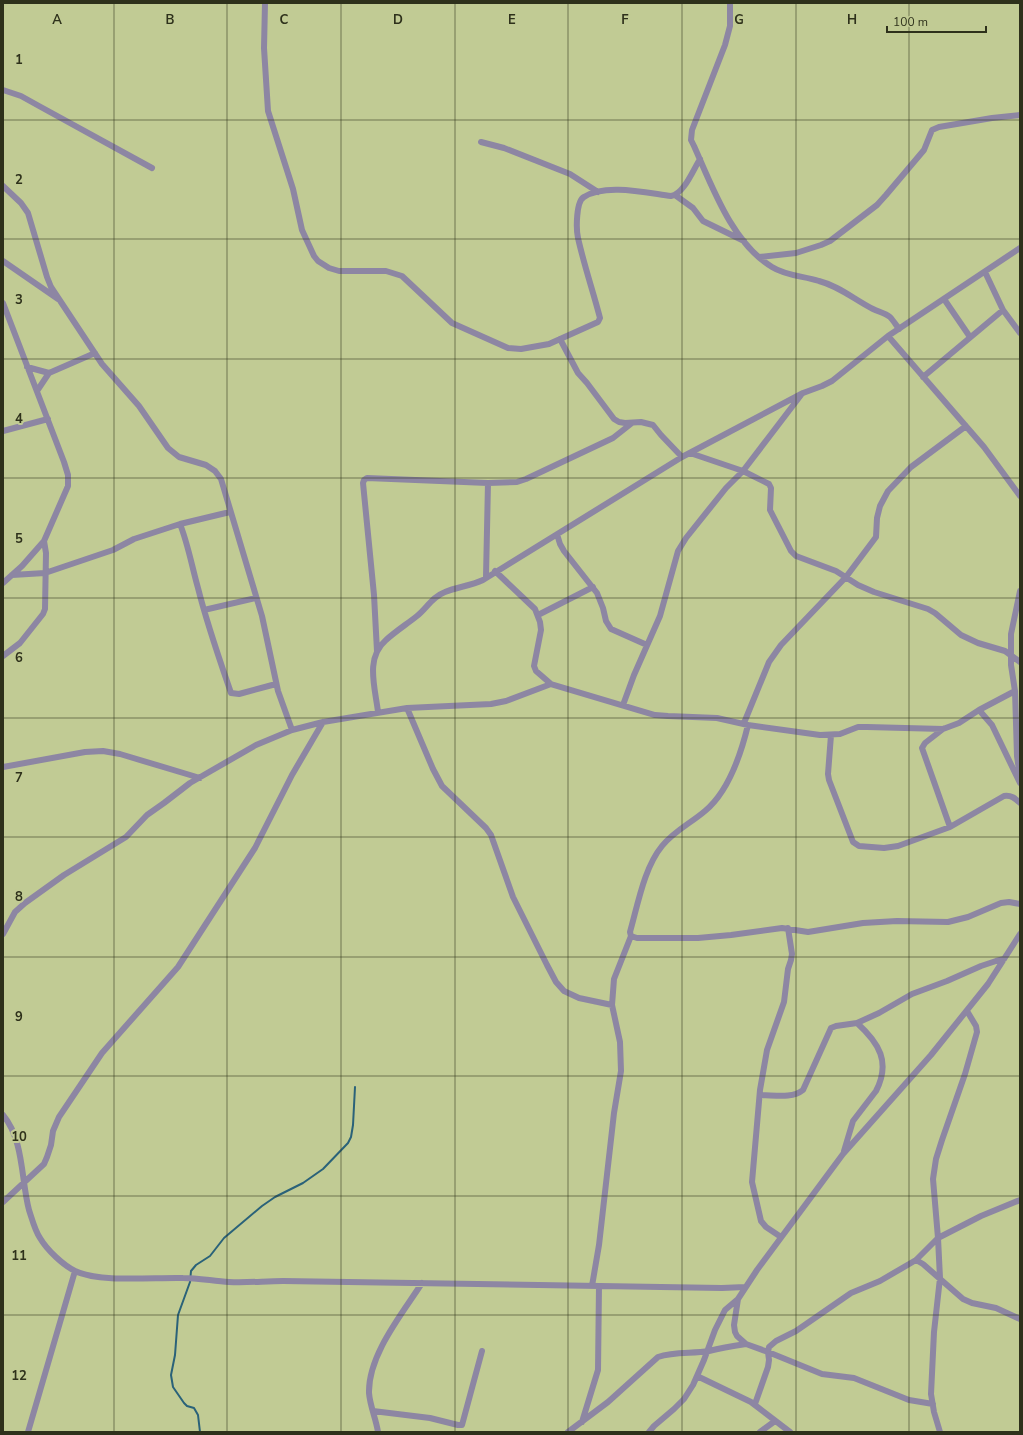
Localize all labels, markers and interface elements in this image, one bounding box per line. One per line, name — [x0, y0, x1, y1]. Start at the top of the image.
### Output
scale bar — [887, 8, 986, 34]
text: A — [52, 11, 62, 29]
text: B — [166, 11, 175, 29]
text: C — [280, 11, 289, 29]
text: D — [393, 11, 403, 29]
text: E — [508, 11, 516, 29]
text: F — [621, 11, 629, 29]
text: G — [734, 11, 744, 29]
text: H — [847, 11, 857, 29]
text: 100 m — [893, 14, 928, 30]
text: 1 — [15, 51, 23, 69]
text: 2 — [15, 171, 23, 189]
text: 3 — [15, 291, 23, 309]
text: 4 — [15, 410, 23, 428]
text: 5 — [15, 530, 23, 548]
text: 6 — [15, 649, 23, 667]
text: 7 — [15, 769, 23, 787]
text: 8 — [15, 888, 23, 906]
text: 9 — [15, 1008, 23, 1026]
text: 10 — [11, 1128, 27, 1146]
text: 11 — [11, 1247, 27, 1265]
text: 12 — [11, 1367, 27, 1385]

